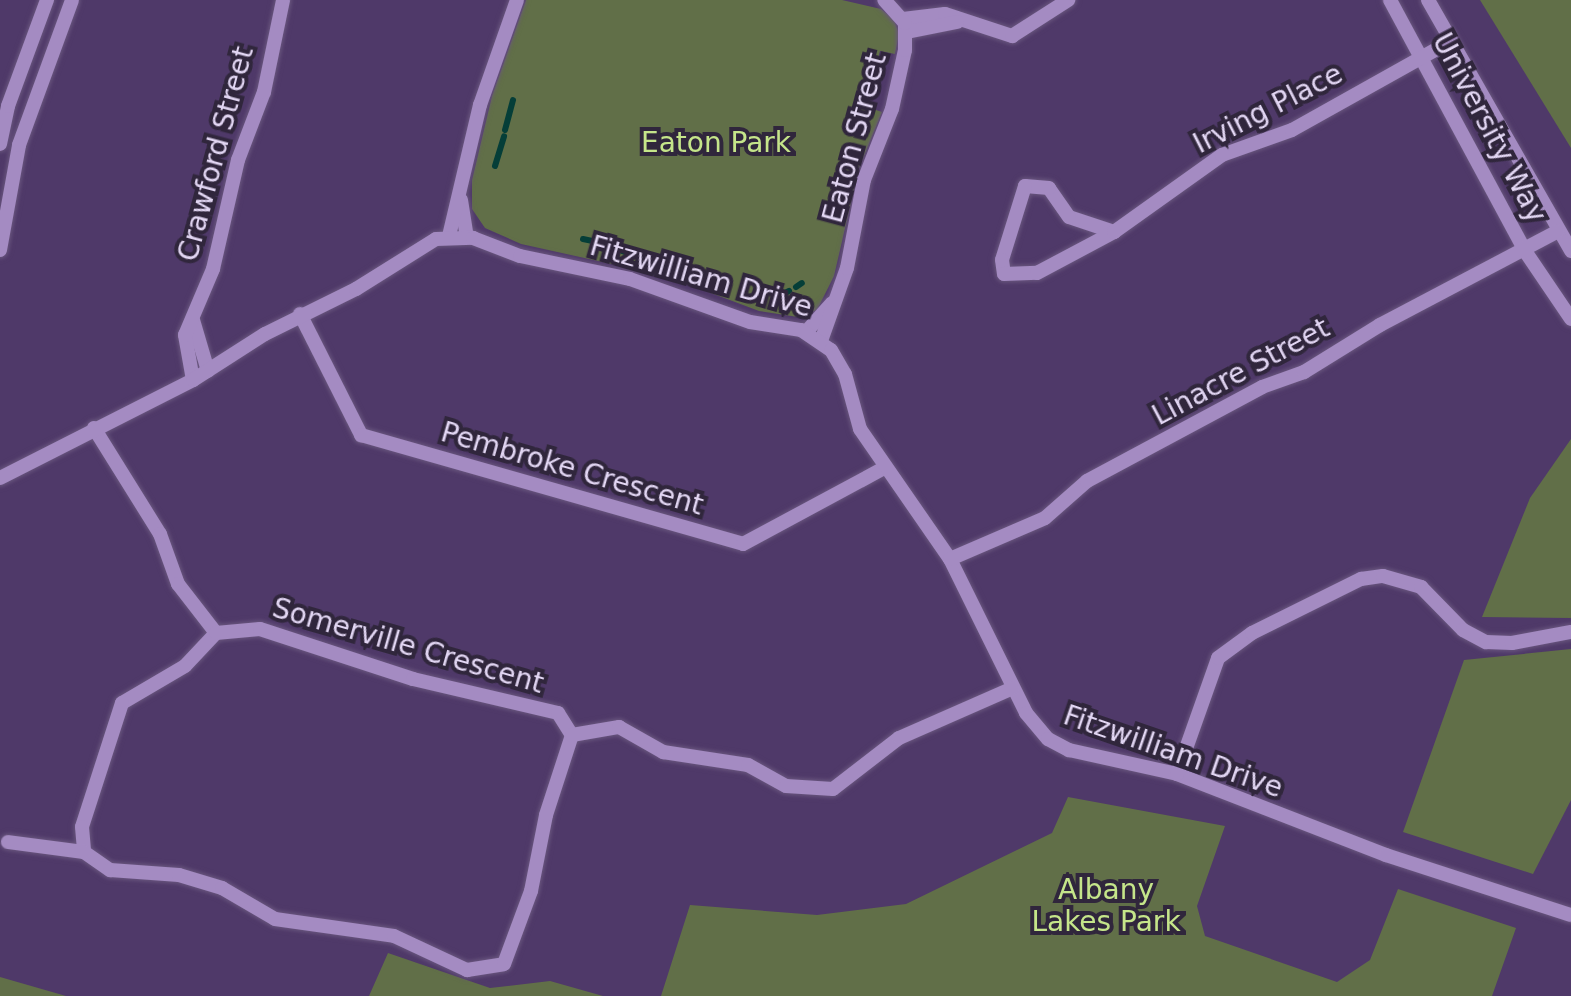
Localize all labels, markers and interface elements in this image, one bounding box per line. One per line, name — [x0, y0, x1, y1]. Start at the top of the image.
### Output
street label: University Way — [1425, 28, 1553, 228]
street label: Crawford Street — [171, 43, 261, 265]
street label: Eaton Street — [816, 49, 894, 227]
street label: Irving Place — [1188, 57, 1348, 161]
park label: Eaton Park — [641, 126, 791, 160]
street label: Fitzwilliam Drive — [586, 229, 816, 325]
street label: Linacre Street — [1147, 311, 1335, 433]
street label: Pembroke Crescent — [437, 415, 707, 523]
street label: Somerville Crescent — [269, 591, 547, 701]
street label: Fitzwilliam Drive — [1059, 699, 1287, 805]
park label: Albany Lakes Park — [1031, 873, 1181, 939]

